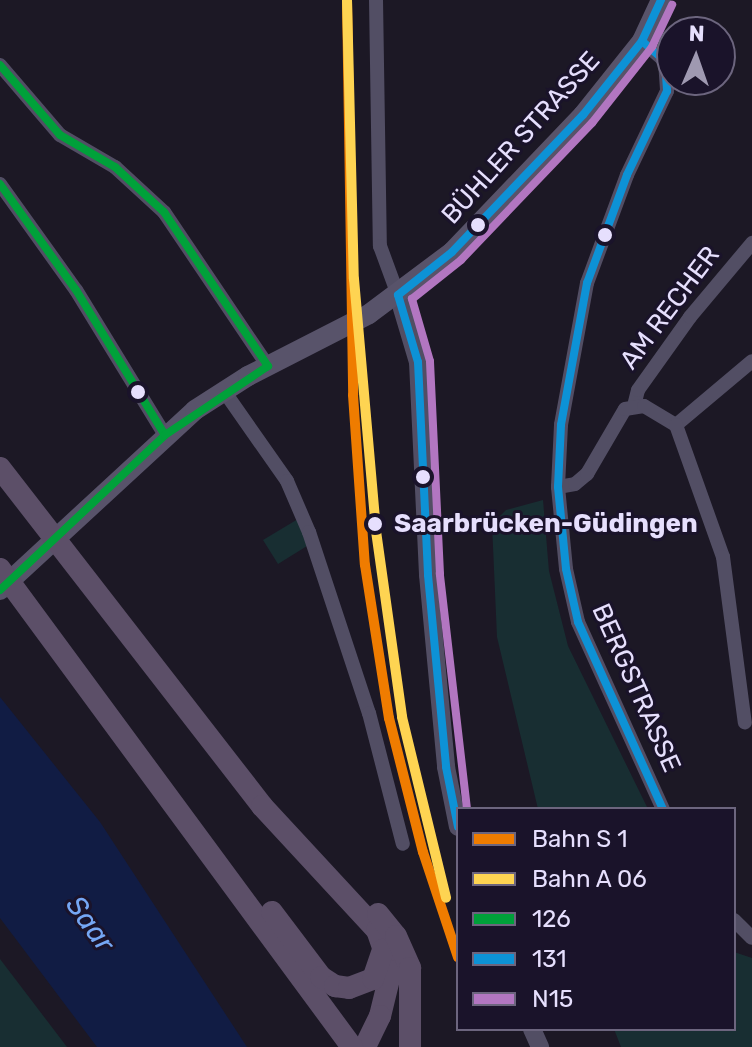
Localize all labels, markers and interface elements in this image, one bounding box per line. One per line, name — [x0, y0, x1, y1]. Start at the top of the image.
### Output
north arrow — [656, 16, 736, 96]
text: N — [688, 20, 705, 47]
street label: BÜHLER STRASSE — [435, 45, 607, 231]
unlabelled marker — [470, 217, 486, 233]
unlabelled marker — [597, 227, 613, 243]
street label: AM RECHER — [614, 240, 726, 376]
unlabelled marker — [130, 384, 146, 400]
unlabelled marker — [415, 469, 431, 485]
place label: Saarbrücken-Güdingen — [394, 508, 698, 540]
marker: Saarbrücken-Güdingen — [363, 512, 387, 536]
street label: BERGSTRASSE — [585, 599, 687, 777]
legend — [456, 807, 736, 1031]
text: Bahn S 1 — [532, 825, 627, 853]
text: Bahn A 06 — [532, 865, 647, 893]
water label: Saar — [59, 890, 121, 958]
text: 126 — [532, 905, 571, 933]
text: 131 — [532, 945, 567, 973]
text: N15 — [532, 985, 573, 1013]

